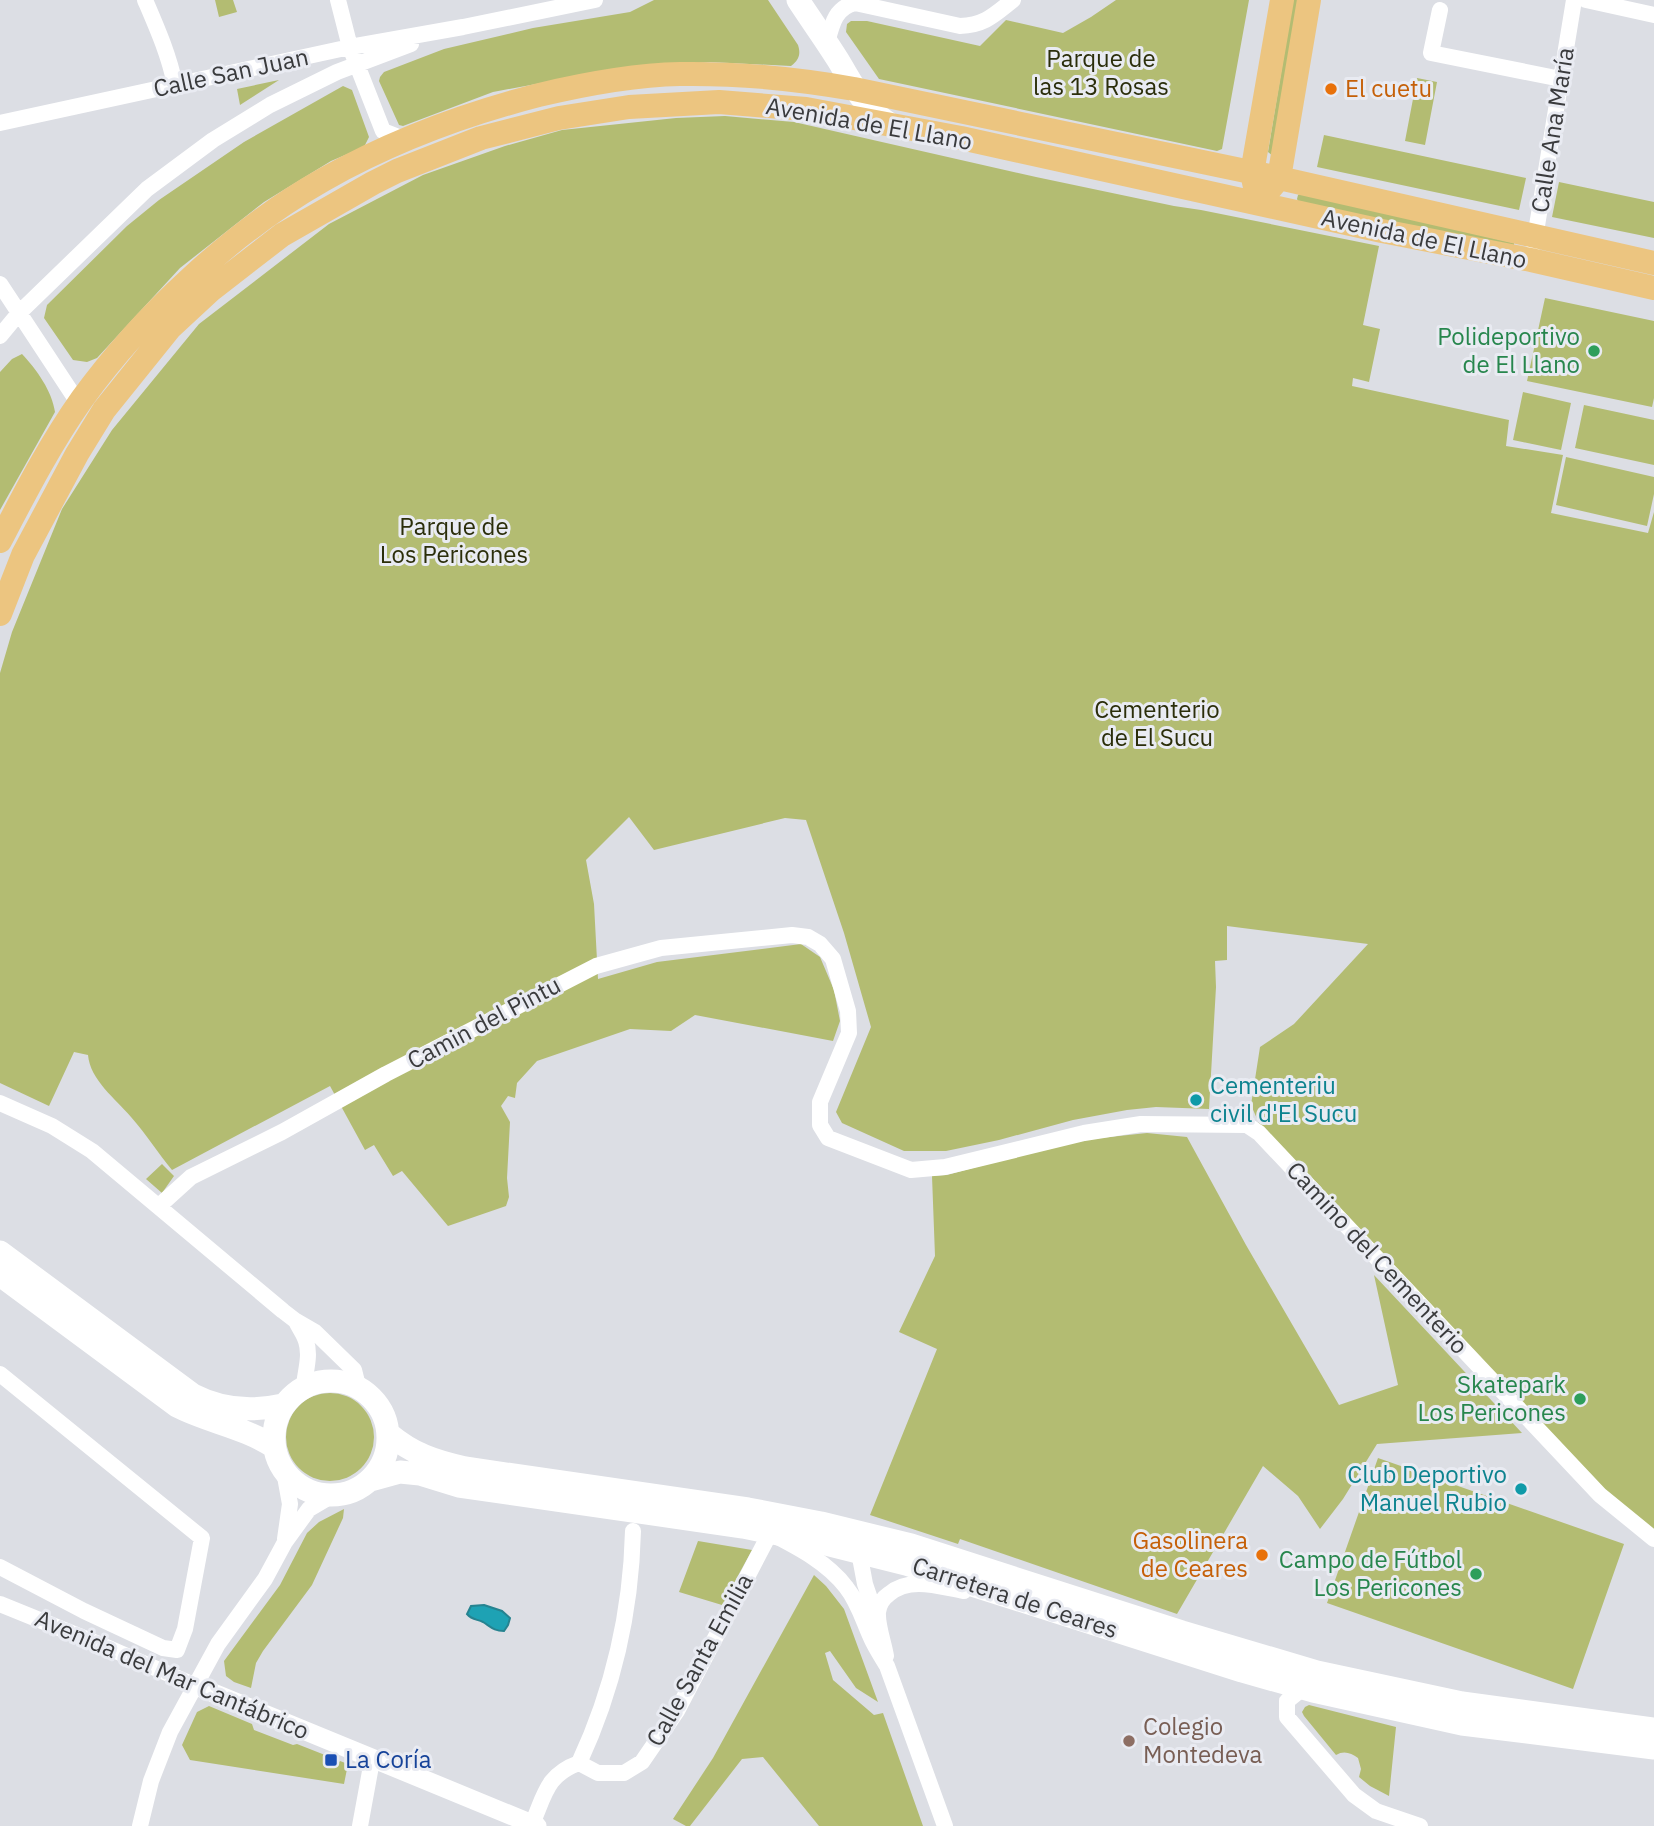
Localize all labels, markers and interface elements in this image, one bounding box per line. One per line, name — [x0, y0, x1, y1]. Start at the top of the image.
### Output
street label: Calle San Juan — [150, 40, 311, 104]
park label: Parque de las 13 Rosas — [1033, 42, 1169, 102]
street label: Calle Ana María — [1523, 45, 1581, 215]
place label: El cuetu — [1345, 72, 1432, 104]
marker: El cuetu — [1323, 81, 1339, 97]
street label: Avenida de El Llano — [763, 89, 975, 157]
street label: Avenida de El Llano — [1319, 201, 1530, 275]
place label: Polideportivo de El Llano — [1437, 320, 1580, 380]
marker: Polideportivo de El Llano — [1586, 343, 1602, 359]
park label: Parque de Los Pericones — [380, 510, 528, 570]
park label: Cementerio de El Sucu — [1094, 693, 1220, 753]
street label: Camin del Pintu — [401, 968, 566, 1076]
place label: Cementeriu civil d'El Sucu — [1210, 1069, 1357, 1129]
marker: Cementeriu civil d'El Sucu — [1188, 1092, 1204, 1108]
street label: Camino del Cementerio — [1280, 1154, 1475, 1360]
place label: Skatepark Los Pericones — [1418, 1368, 1566, 1428]
marker: Skatepark Los Pericones — [1572, 1391, 1588, 1407]
place label: Club Deportivo Manuel Rubio — [1347, 1458, 1507, 1518]
marker: Club Deportivo Manuel Rubio — [1513, 1481, 1529, 1497]
place label: Gasolinera de Ceares — [1133, 1524, 1248, 1584]
place label: Campo de Fútbol Los Pericones — [1279, 1543, 1462, 1603]
marker: Gasolinera de Ceares — [1254, 1547, 1270, 1563]
street label: Carretera de Ceares — [908, 1549, 1122, 1645]
marker: Campo de Fútbol Los Pericones — [1468, 1566, 1484, 1582]
street label: Calle Santa Emilia — [638, 1567, 760, 1752]
street label: Avenida del Mar Cantábrico — [31, 1602, 314, 1746]
place label: Colegio Montedeva — [1143, 1710, 1263, 1770]
marker: Colegio Montedeva — [1121, 1733, 1137, 1749]
place label: La Coría — [345, 1743, 432, 1775]
marker: La Coría — [323, 1752, 339, 1768]

